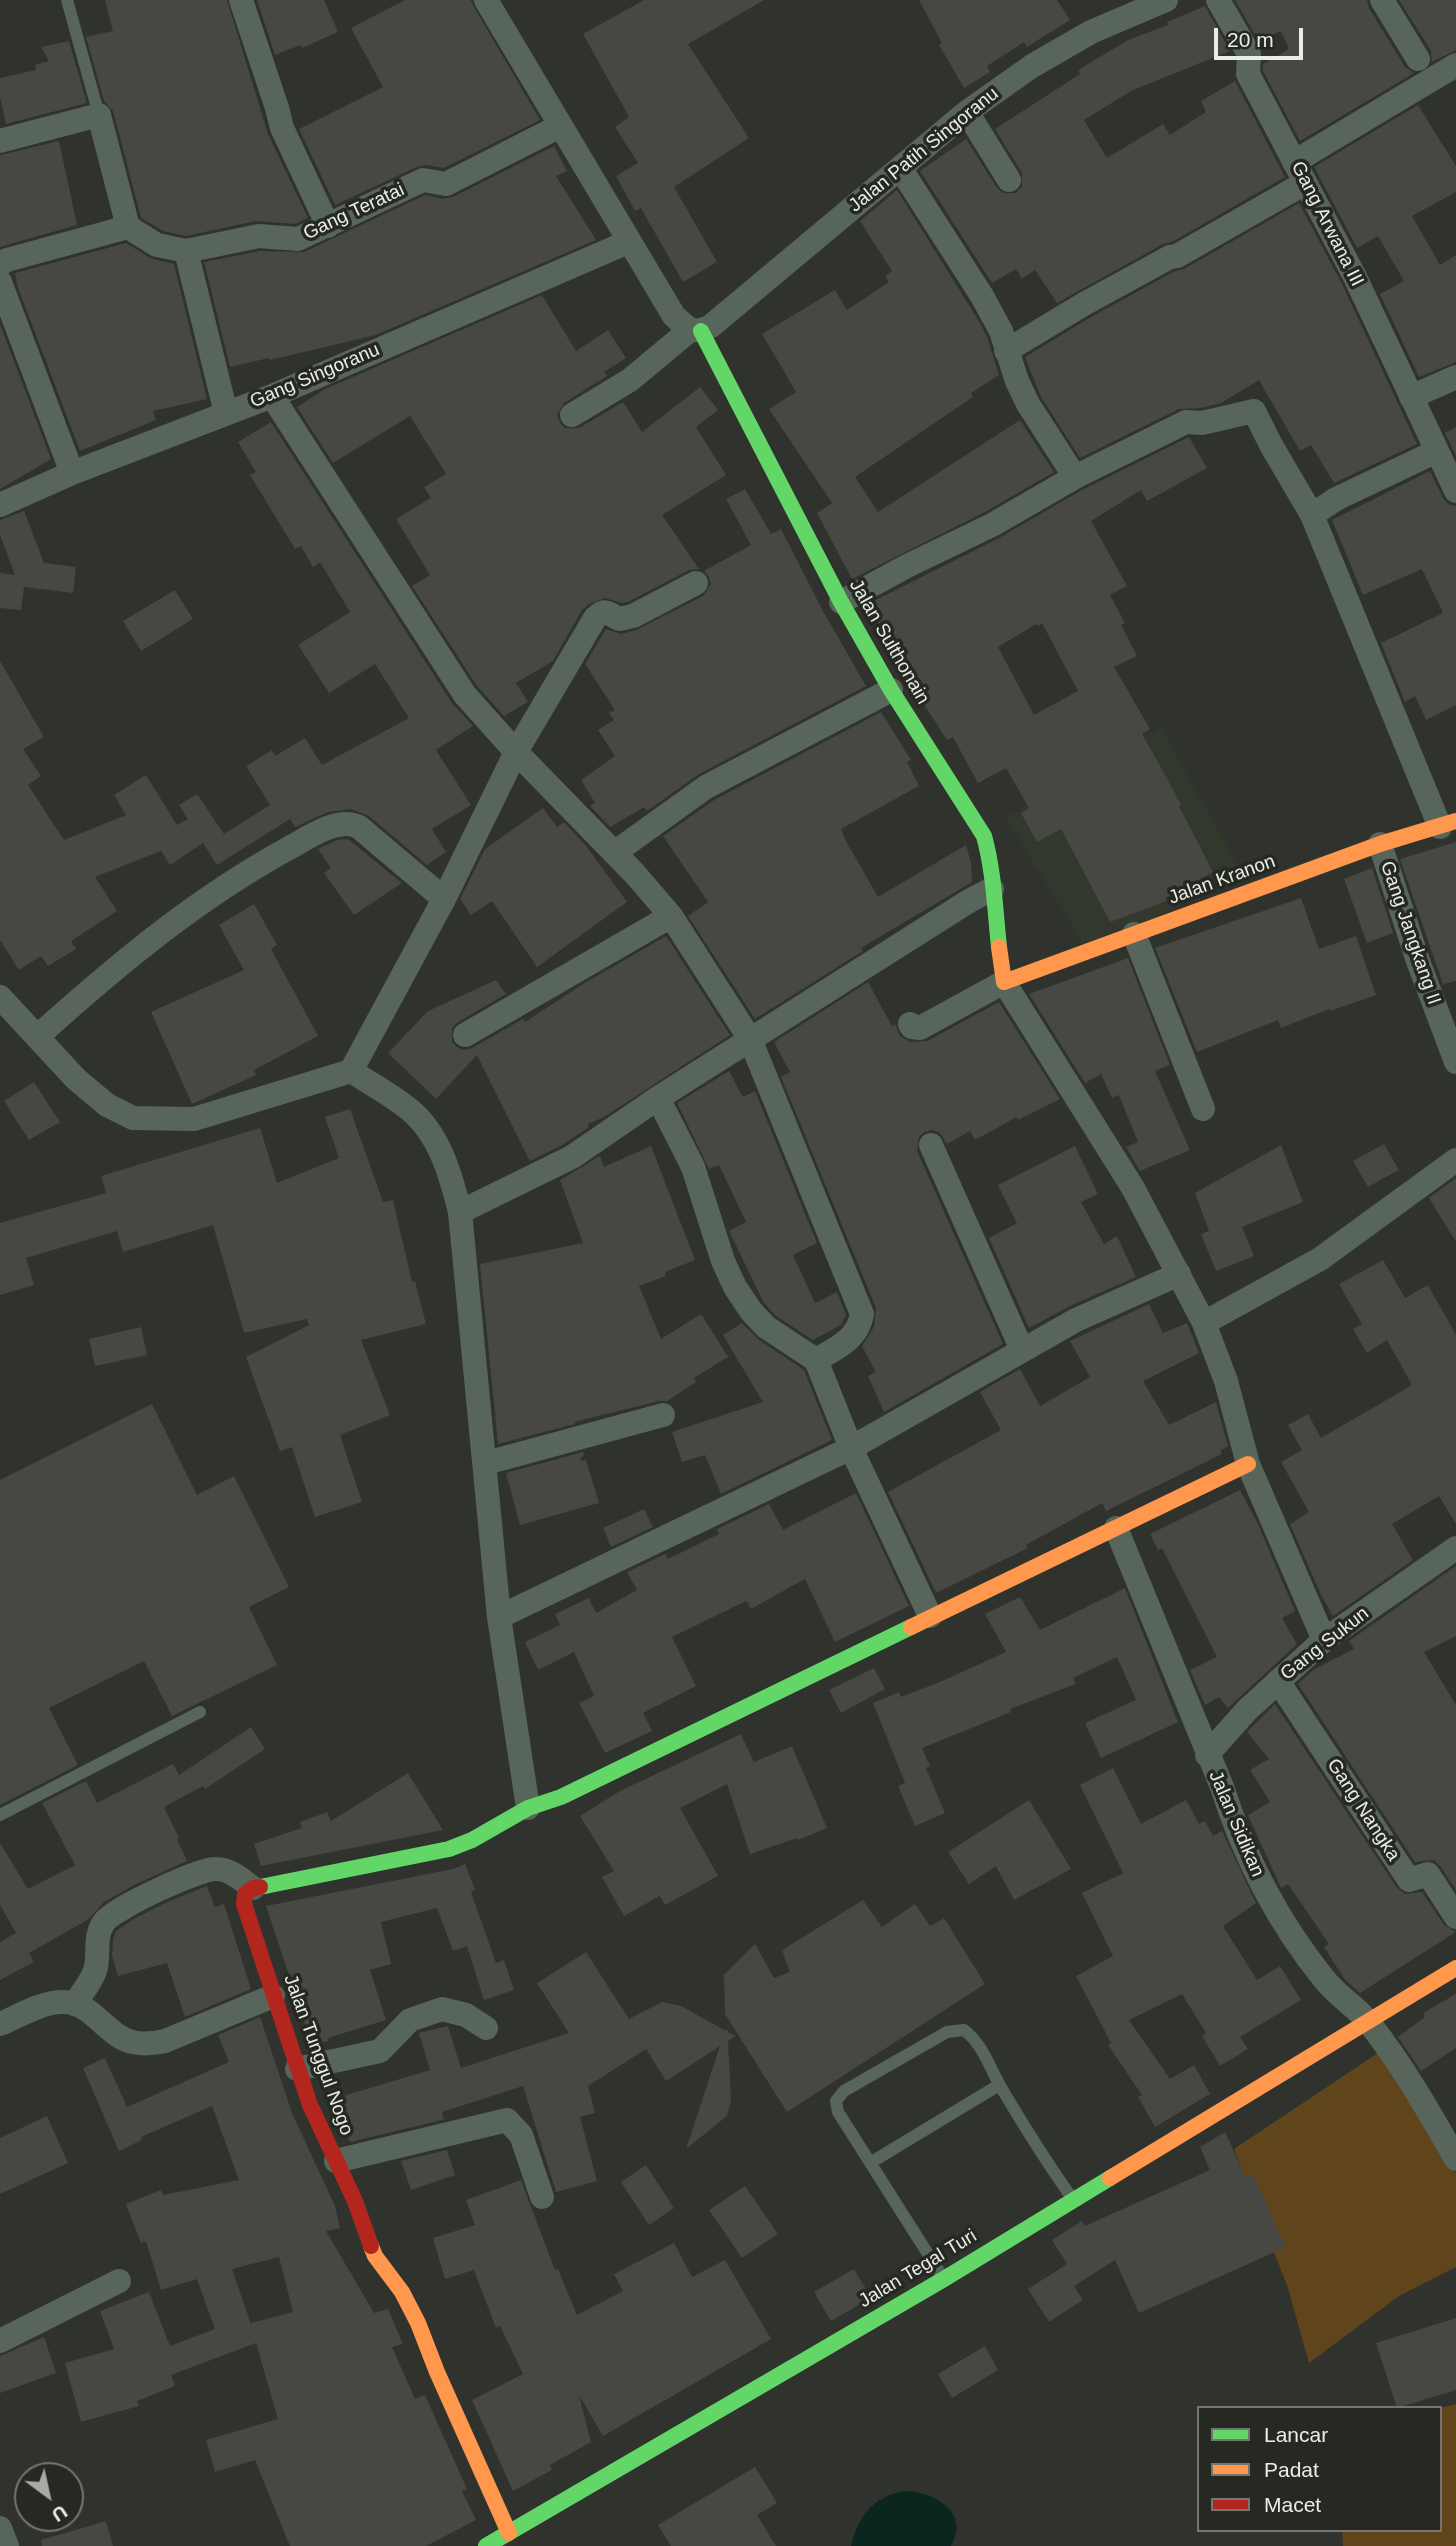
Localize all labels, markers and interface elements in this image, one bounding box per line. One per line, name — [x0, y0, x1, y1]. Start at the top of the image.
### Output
scale bar — [1218, 14, 1307, 58]
text: 20 m — [1227, 28, 1274, 51]
street label: Jalan Patih Singoranu — [845, 83, 1003, 217]
street label: Gang Arwana III — [1286, 158, 1368, 290]
street label: Gang Teratai — [300, 179, 408, 245]
street label: Gang Singoranu — [247, 338, 383, 414]
street label: Jalan Sulthonain — [844, 575, 934, 709]
street label: Jalan Kranon — [1165, 850, 1279, 910]
street label: Gang Jangkang II — [1375, 858, 1445, 1008]
street label: Gang Sukun — [1276, 1602, 1374, 1686]
street label: Gang Nangka — [1322, 1755, 1404, 1865]
street label: Jalan Sidikan — [1203, 1768, 1269, 1880]
street label: Jalan Tunggul Nogo — [278, 1972, 358, 2138]
street label: Jalan Tegal Turi — [855, 2225, 981, 2313]
legend — [1197, 2406, 1442, 2532]
text: Lancar — [1264, 2423, 1328, 2446]
text: Padat — [1264, 2458, 1319, 2481]
north arrow — [14, 2462, 84, 2532]
text: Macet — [1264, 2493, 1321, 2516]
text: U — [48, 2501, 71, 2526]

